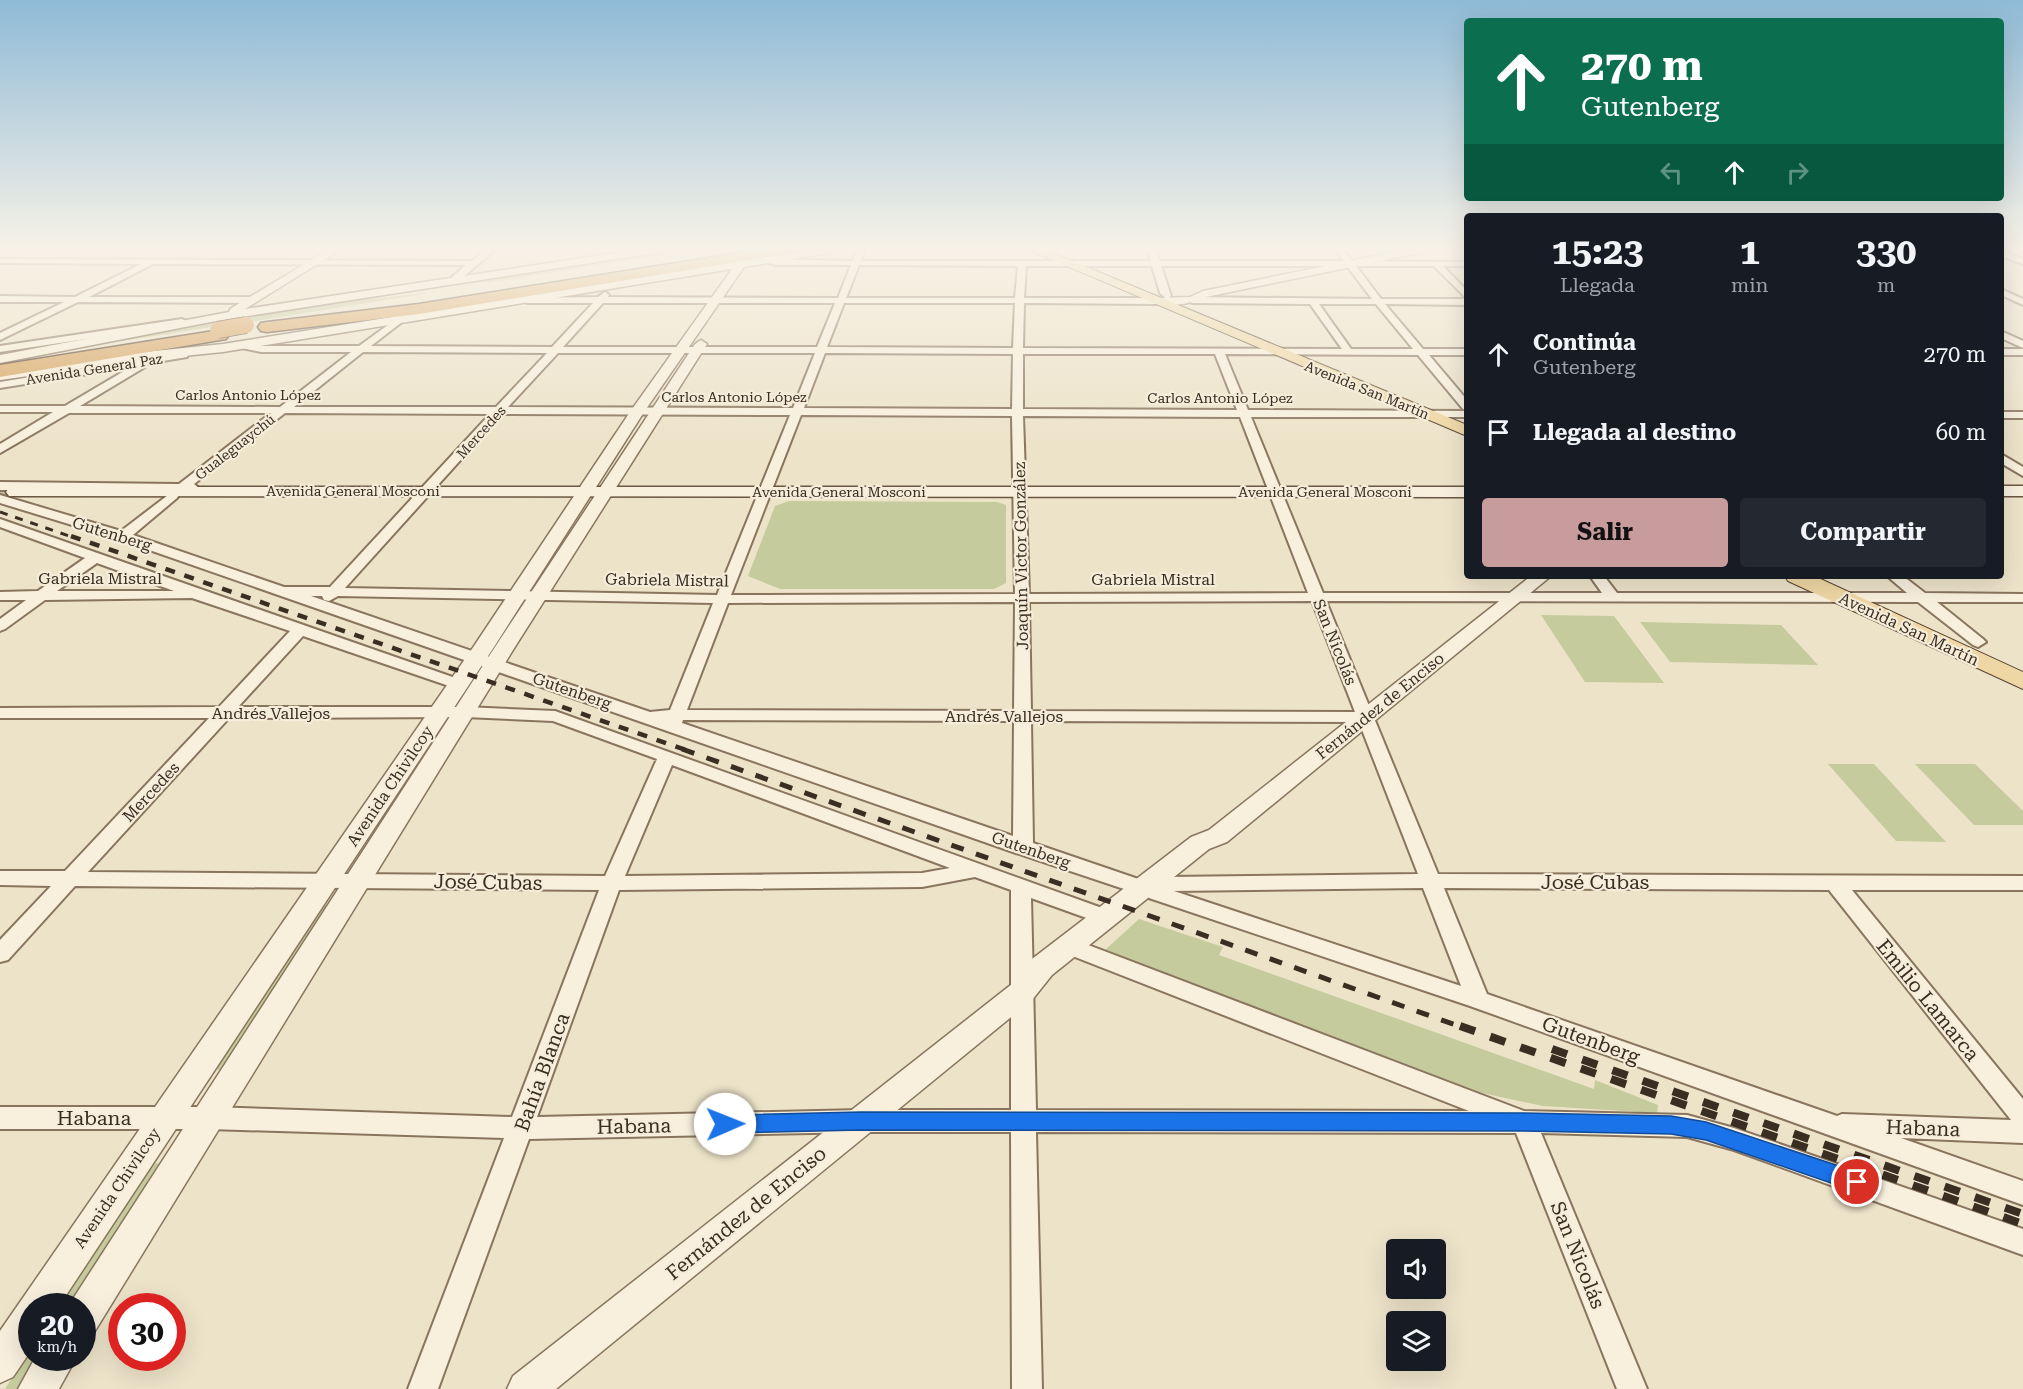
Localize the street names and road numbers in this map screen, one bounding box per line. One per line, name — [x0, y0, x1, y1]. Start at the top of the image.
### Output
street label: Avenida General Paz — [25, 350, 164, 388]
street label: Avenida San Martín — [1302, 358, 1432, 422]
street label: Carlos Antonio López — [175, 387, 321, 403]
street label: Carlos Antonio López — [661, 389, 807, 405]
street label: Carlos Antonio López — [1147, 390, 1293, 406]
street label: Mercedes — [453, 402, 509, 462]
street label: Gualeguaychú — [192, 411, 278, 483]
street label: Joaquín Victor González — [1010, 461, 1032, 650]
street label: Avenida General Mosconi — [266, 483, 440, 499]
street label: Avenida General Mosconi — [752, 484, 926, 500]
street label: Avenida General Mosconi — [1238, 484, 1412, 500]
street label: Gutenberg — [70, 513, 155, 555]
street label: Gabriela Mistral — [38, 569, 162, 588]
street label: Gabriela Mistral — [605, 569, 729, 591]
street label: Gabriela Mistral — [1091, 570, 1215, 589]
street label: Avenida San Martín — [1836, 588, 1982, 670]
street label: San Nicolás — [1309, 596, 1361, 688]
street label: Fernández de Enciso — [1312, 648, 1448, 763]
street label: Gutenberg — [530, 669, 615, 714]
street label: Andrés Vallejos — [212, 704, 331, 723]
street label: Andrés Vallejos — [945, 707, 1064, 726]
street label: Avenida Chivilcoy — [343, 722, 438, 850]
street label: Mercedes — [119, 758, 184, 826]
street label: Gutenberg — [989, 828, 1074, 873]
street label: José Cubas — [433, 869, 543, 895]
street label: José Cubas — [1541, 870, 1649, 894]
street label: Emilio Lamarca — [1872, 934, 1985, 1066]
street label: Bahía Blanca — [509, 1009, 575, 1135]
street label: Gutenberg — [1539, 1011, 1644, 1069]
street label: Habana — [57, 1106, 131, 1130]
street label: Habana — [596, 1113, 672, 1139]
street label: Habana — [1885, 1115, 1961, 1141]
street label: Avenida Chivilcoy — [70, 1124, 165, 1252]
street label: Fernández de Enciso — [661, 1141, 831, 1285]
street label: San Nicolás — [1546, 1198, 1610, 1312]

